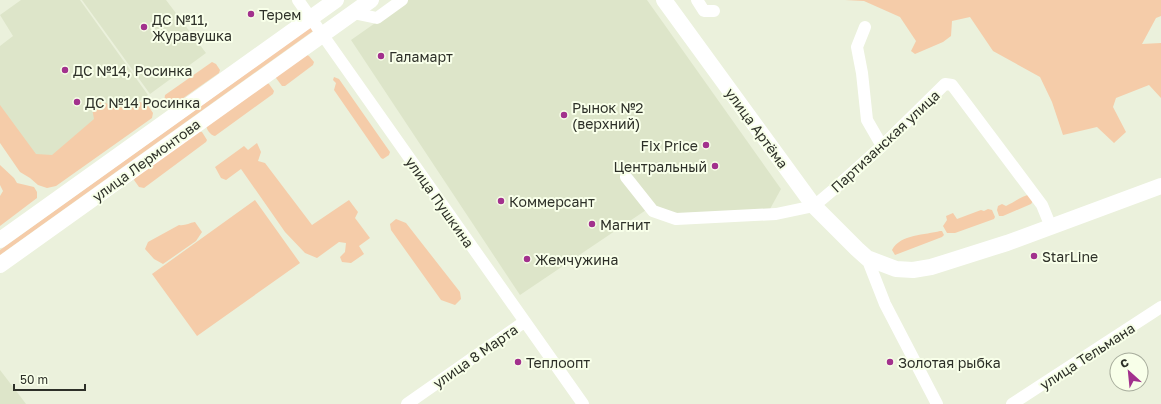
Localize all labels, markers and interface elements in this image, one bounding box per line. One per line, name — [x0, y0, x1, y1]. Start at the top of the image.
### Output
place label: Терем — [259, 6, 301, 23]
marker: Терем — [246, 9, 256, 19]
place label: ДС №11, Журавушка — [152, 11, 232, 44]
marker: ДС №11, Журавушка — [139, 22, 149, 32]
place label: Галамарт — [389, 48, 453, 65]
marker: Галамарт — [376, 51, 386, 61]
place label: ДС №14, Росинка — [73, 62, 192, 79]
marker: ДС №14, Росинка — [60, 65, 70, 75]
street label: улица Артёма — [722, 84, 792, 172]
street label: Партизанская улица — [827, 86, 943, 196]
place label: ДС №14 Росинка — [85, 94, 200, 111]
marker: ДС №14 Росинка — [72, 97, 82, 107]
place label: Рынок №2 (верхний) — [572, 99, 643, 132]
marker: Рынок №2 (верхний) — [559, 110, 569, 120]
street label: улица Лермонтова — [89, 115, 203, 205]
place label: Fix Price — [641, 137, 698, 154]
marker: Fix Price — [701, 140, 711, 150]
street label: улица Пушкина — [402, 153, 478, 251]
place label: Центральный — [614, 158, 707, 175]
marker: Центральный — [710, 161, 720, 171]
place label: Коммерсант — [509, 193, 595, 210]
marker: Коммерсант — [496, 196, 506, 206]
place label: Магнит — [600, 216, 650, 233]
marker: Магнит — [587, 219, 597, 229]
place label: StarLine — [1042, 248, 1098, 265]
place label: Жемчужина — [535, 251, 618, 268]
marker: StarLine — [1029, 251, 1039, 261]
marker: Жемчужина — [522, 254, 532, 264]
street label: улица Тельмана — [1036, 319, 1138, 393]
street label: улица 8 Марта — [429, 321, 521, 391]
north arrow — [1109, 352, 1149, 392]
place label: Теплоопт — [526, 354, 590, 371]
place label: Золотая рыбка — [898, 354, 1001, 371]
text: С — [1118, 355, 1131, 370]
marker: Теплоопт — [513, 357, 523, 367]
marker: Золотая рыбка — [885, 357, 895, 367]
scale bar — [14, 366, 85, 392]
text: 50 m — [20, 372, 48, 387]

